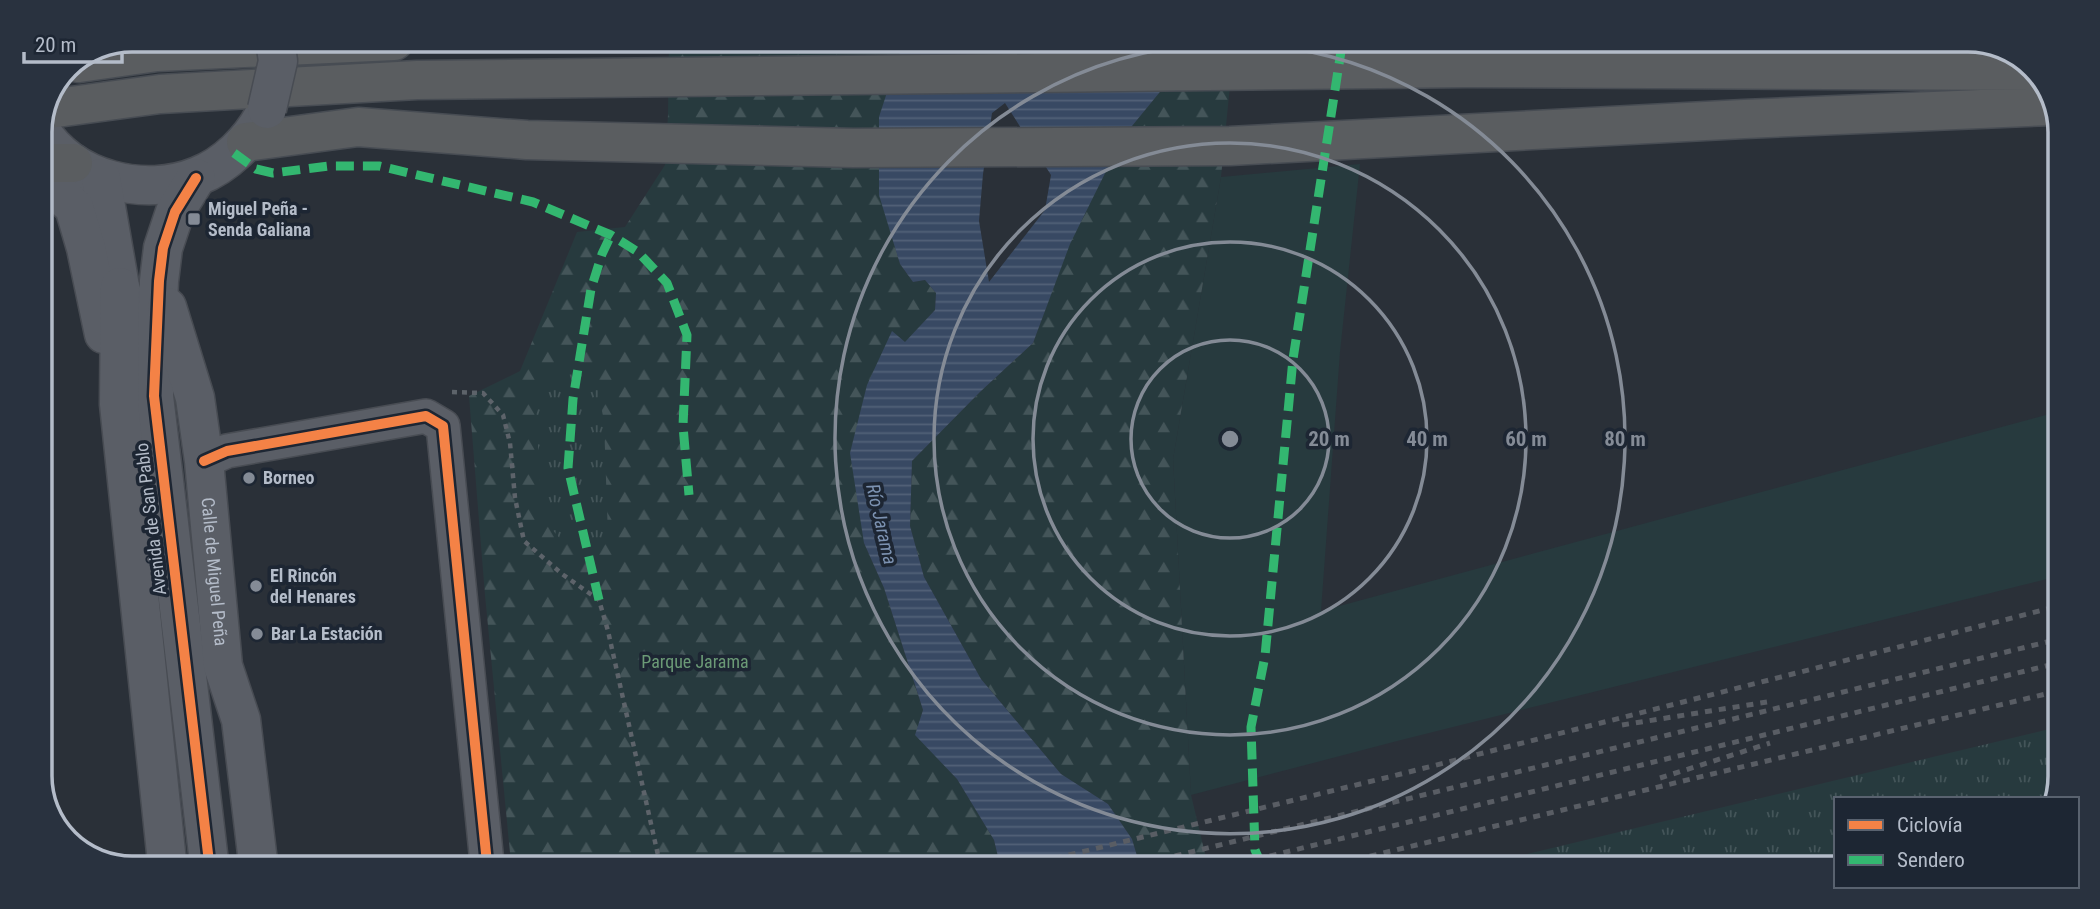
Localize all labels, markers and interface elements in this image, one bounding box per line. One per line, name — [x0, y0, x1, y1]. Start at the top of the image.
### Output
scale bar — [24, 21, 122, 65]
text: 20 m — [35, 33, 76, 57]
place label: Miguel Peña - Senda Galiana — [208, 198, 311, 240]
marker: Miguel Peña - Senda Galiana — [186, 211, 202, 227]
centre of rings — [1218, 427, 1242, 451]
text: 20 m — [1308, 427, 1350, 451]
text: 40 m — [1406, 427, 1448, 451]
text: 60 m — [1505, 427, 1547, 451]
text: 80 m — [1604, 427, 1646, 451]
street label: Avenida de San Pablo — [131, 442, 170, 596]
place label: Borneo — [263, 467, 314, 488]
marker: Borneo — [241, 470, 257, 486]
water label: Río Jarama — [861, 481, 902, 567]
street label: Calle de Miguel Peña — [197, 497, 232, 647]
place label: El Rincón del Henares — [270, 565, 356, 607]
marker: El Rincón del Henares — [248, 578, 264, 594]
place label: Bar La Estación — [271, 623, 383, 644]
marker: Bar La Estación — [249, 626, 265, 642]
park label: Parque Jarama — [641, 651, 749, 672]
legend — [1834, 797, 2079, 888]
text: Ciclovía — [1897, 813, 1963, 837]
text: Sendero — [1897, 848, 1965, 872]

